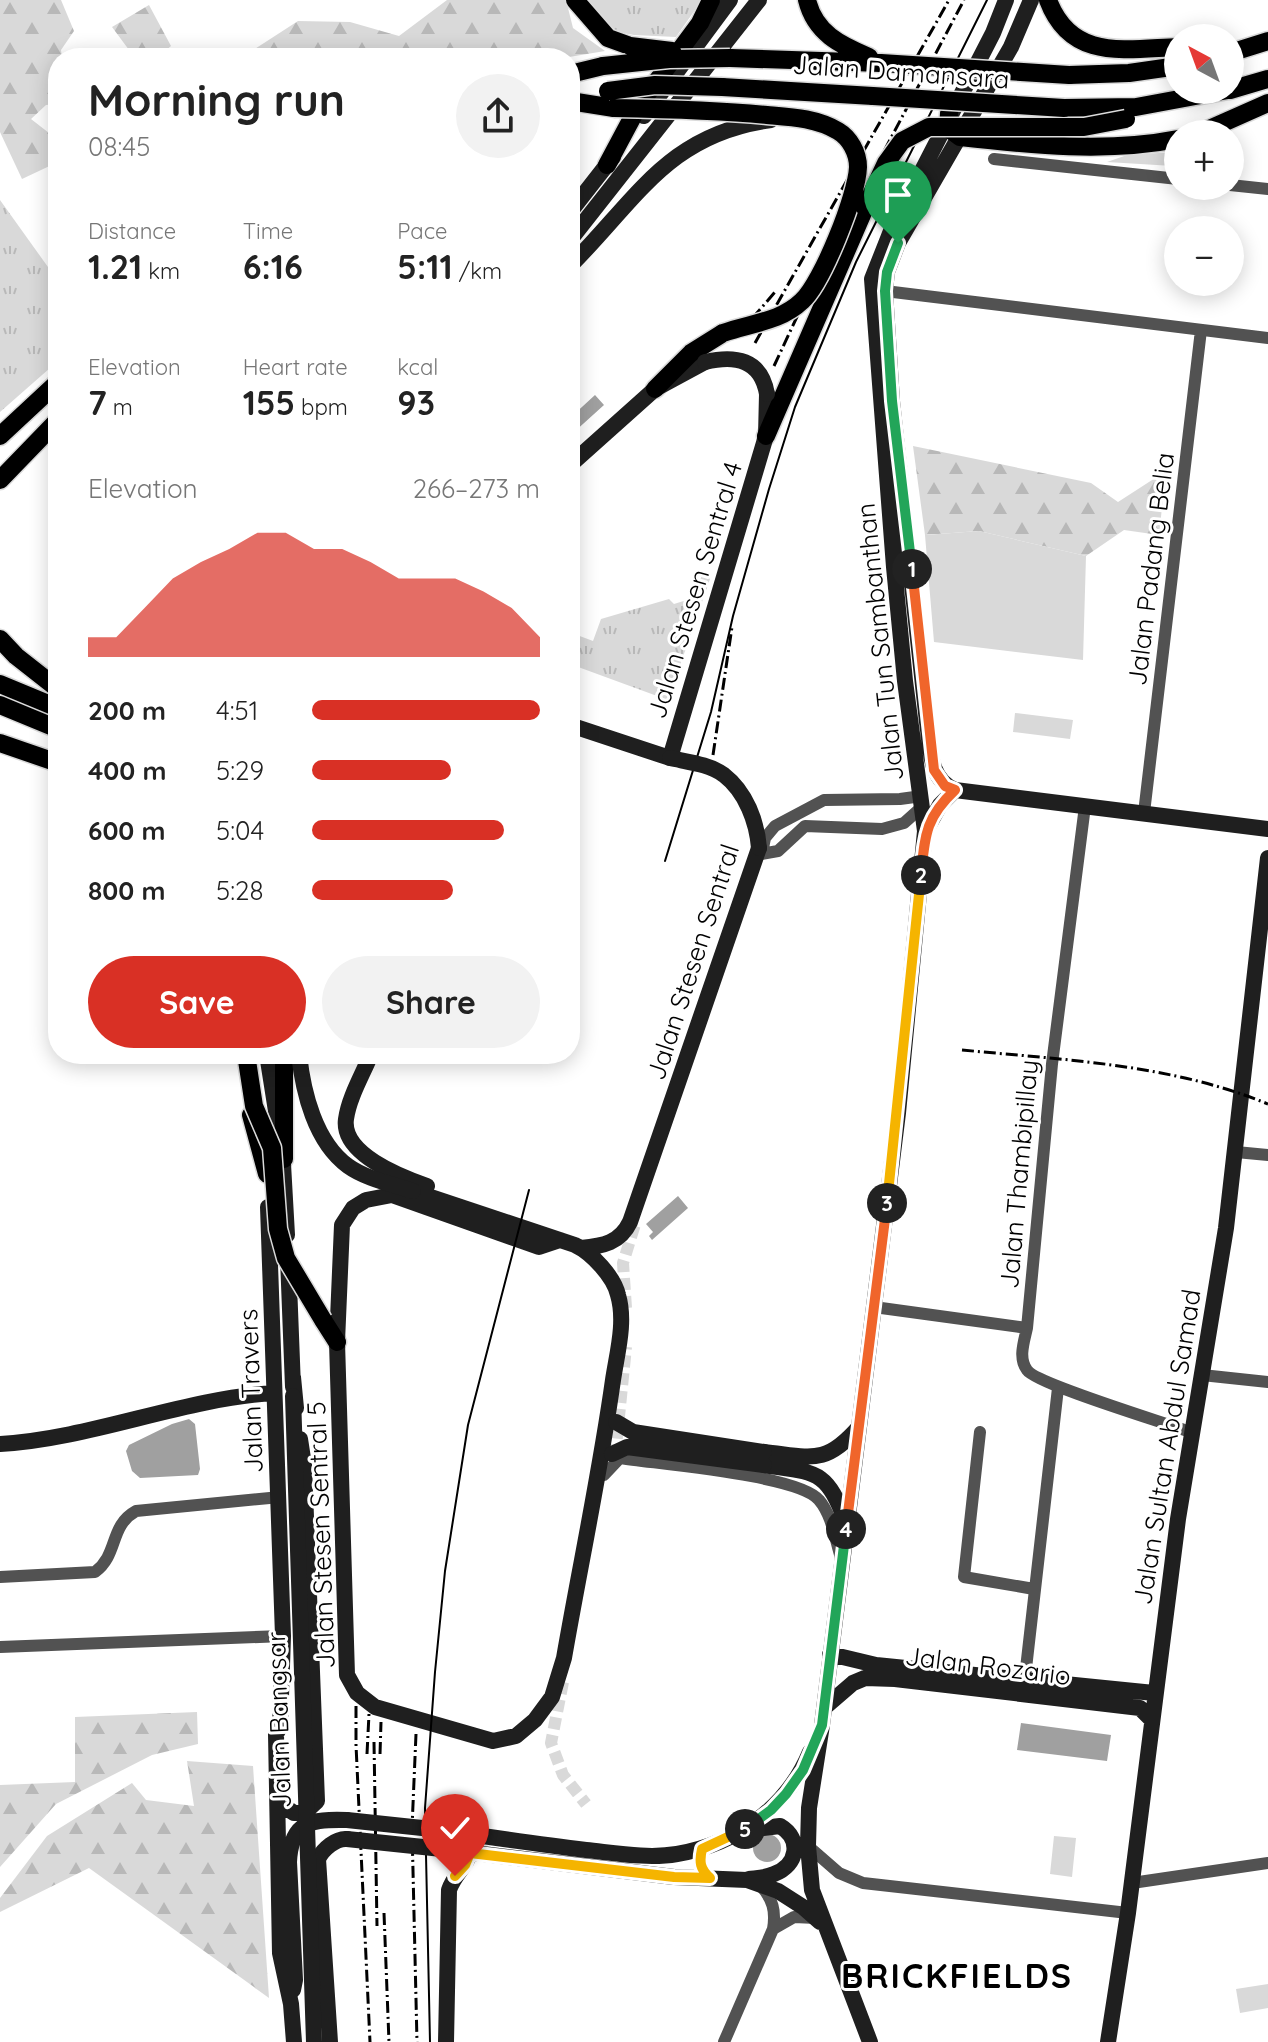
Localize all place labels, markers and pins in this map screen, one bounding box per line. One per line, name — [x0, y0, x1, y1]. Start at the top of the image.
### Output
pin — [864, 161, 932, 243]
pin: 1 — [892, 549, 932, 589]
pin: 2 — [901, 855, 941, 895]
pin: 3 — [867, 1183, 907, 1223]
pin: 4 — [826, 1509, 866, 1549]
pin — [421, 1794, 489, 1876]
pin: 5 — [725, 1809, 765, 1849]

